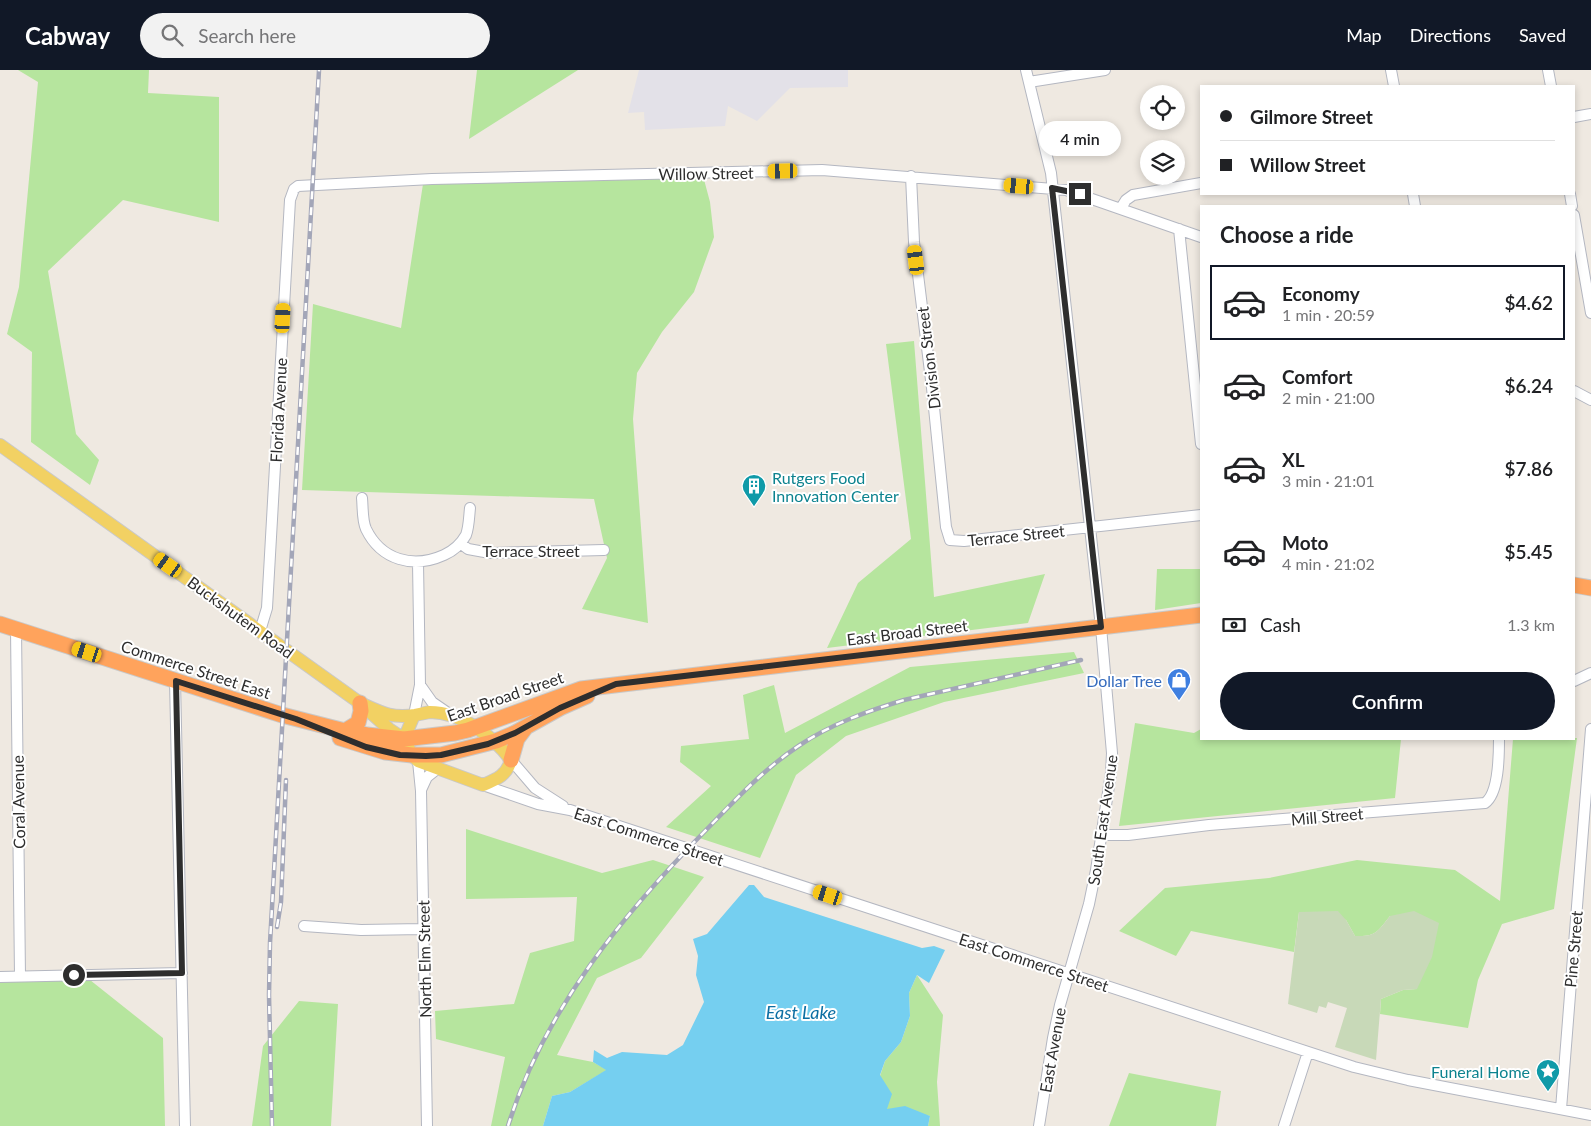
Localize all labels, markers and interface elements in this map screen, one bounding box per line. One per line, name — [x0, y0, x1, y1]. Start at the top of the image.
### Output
search box — [140, 13, 490, 58]
text: Cabway — [25, 21, 110, 50]
icon: search — [158, 21, 186, 49]
text: Search here — [198, 24, 296, 47]
text: Map — [1346, 24, 1382, 46]
text: Directions — [1410, 24, 1491, 46]
text: Saved — [1519, 24, 1566, 46]
map controls — [1140, 85, 1185, 185]
button: locate — [1140, 85, 1185, 130]
text: Gilmore Street — [1250, 105, 1373, 128]
callout: 4 min — [1039, 122, 1121, 156]
text: 4 min — [1060, 129, 1100, 148]
button: layers — [1140, 140, 1185, 185]
text: Willow Street — [1250, 153, 1366, 176]
street label: Willow Street — [658, 163, 754, 183]
car — [767, 163, 798, 179]
car — [1003, 177, 1034, 195]
route end — [1069, 183, 1091, 205]
text: Choose a ride — [1220, 221, 1354, 248]
car — [906, 244, 925, 276]
icon: car — [1222, 280, 1267, 325]
text: Economy — [1282, 282, 1360, 305]
text: $4.62 — [1504, 291, 1553, 314]
car — [274, 303, 291, 333]
street label: Division Street — [912, 305, 944, 410]
text: 1 min · 20:59 — [1282, 305, 1375, 324]
street label: Florida Avenue — [266, 357, 290, 463]
icon: car — [1222, 363, 1267, 408]
text: Comfort — [1282, 365, 1353, 388]
text: $6.24 — [1504, 374, 1553, 397]
text: 2 min · 21:00 — [1282, 388, 1375, 407]
icon: car — [1222, 446, 1267, 491]
text: XL — [1282, 448, 1305, 471]
text: $7.86 — [1504, 457, 1553, 480]
place label: Rutgers Food Innovation Center — [772, 468, 899, 505]
text: 3 min · 21:01 — [1282, 471, 1375, 490]
building icon: Rutgers Food Innovation Center — [741, 473, 767, 507]
street label: Terrace Street — [966, 520, 1066, 550]
icon: car — [1222, 529, 1267, 574]
text: Moto — [1282, 531, 1328, 554]
text: $5.45 — [1504, 540, 1553, 563]
street label: Terrace Street — [482, 541, 580, 560]
car — [151, 550, 184, 580]
text: 4 min · 21:02 — [1282, 554, 1375, 573]
street label: Buckshutem Road — [184, 572, 298, 662]
icon: cash — [1220, 611, 1248, 639]
text: Cash — [1260, 613, 1301, 636]
street label: East Broad Street — [845, 615, 969, 649]
text: 1.3 km — [1507, 615, 1555, 634]
street label: Commerce Street East — [119, 636, 273, 702]
car — [70, 640, 103, 664]
street label: East Broad Street — [444, 667, 566, 725]
shop icon: Dollar Tree — [1166, 667, 1192, 701]
place label: Dollar Tree — [1086, 671, 1162, 690]
button: Confirm — [1220, 672, 1555, 730]
street label: South East Avenue — [1083, 753, 1121, 887]
street label: Coral Avenue — [8, 755, 28, 849]
street label: East Commerce Street — [572, 803, 726, 869]
street label: Mill Street — [1290, 803, 1364, 829]
car — [811, 883, 844, 907]
street label: North Elm Street — [413, 900, 435, 1018]
street label: Pine Street — [1560, 910, 1586, 988]
street label: East Commerce Street — [957, 929, 1111, 995]
route start — [63, 964, 85, 986]
water label: East Lake — [766, 1001, 836, 1023]
street label: East Avenue — [1035, 1006, 1069, 1094]
place icon: Funeral Home — [1535, 1058, 1561, 1092]
place label: Funeral Home — [1431, 1062, 1530, 1081]

